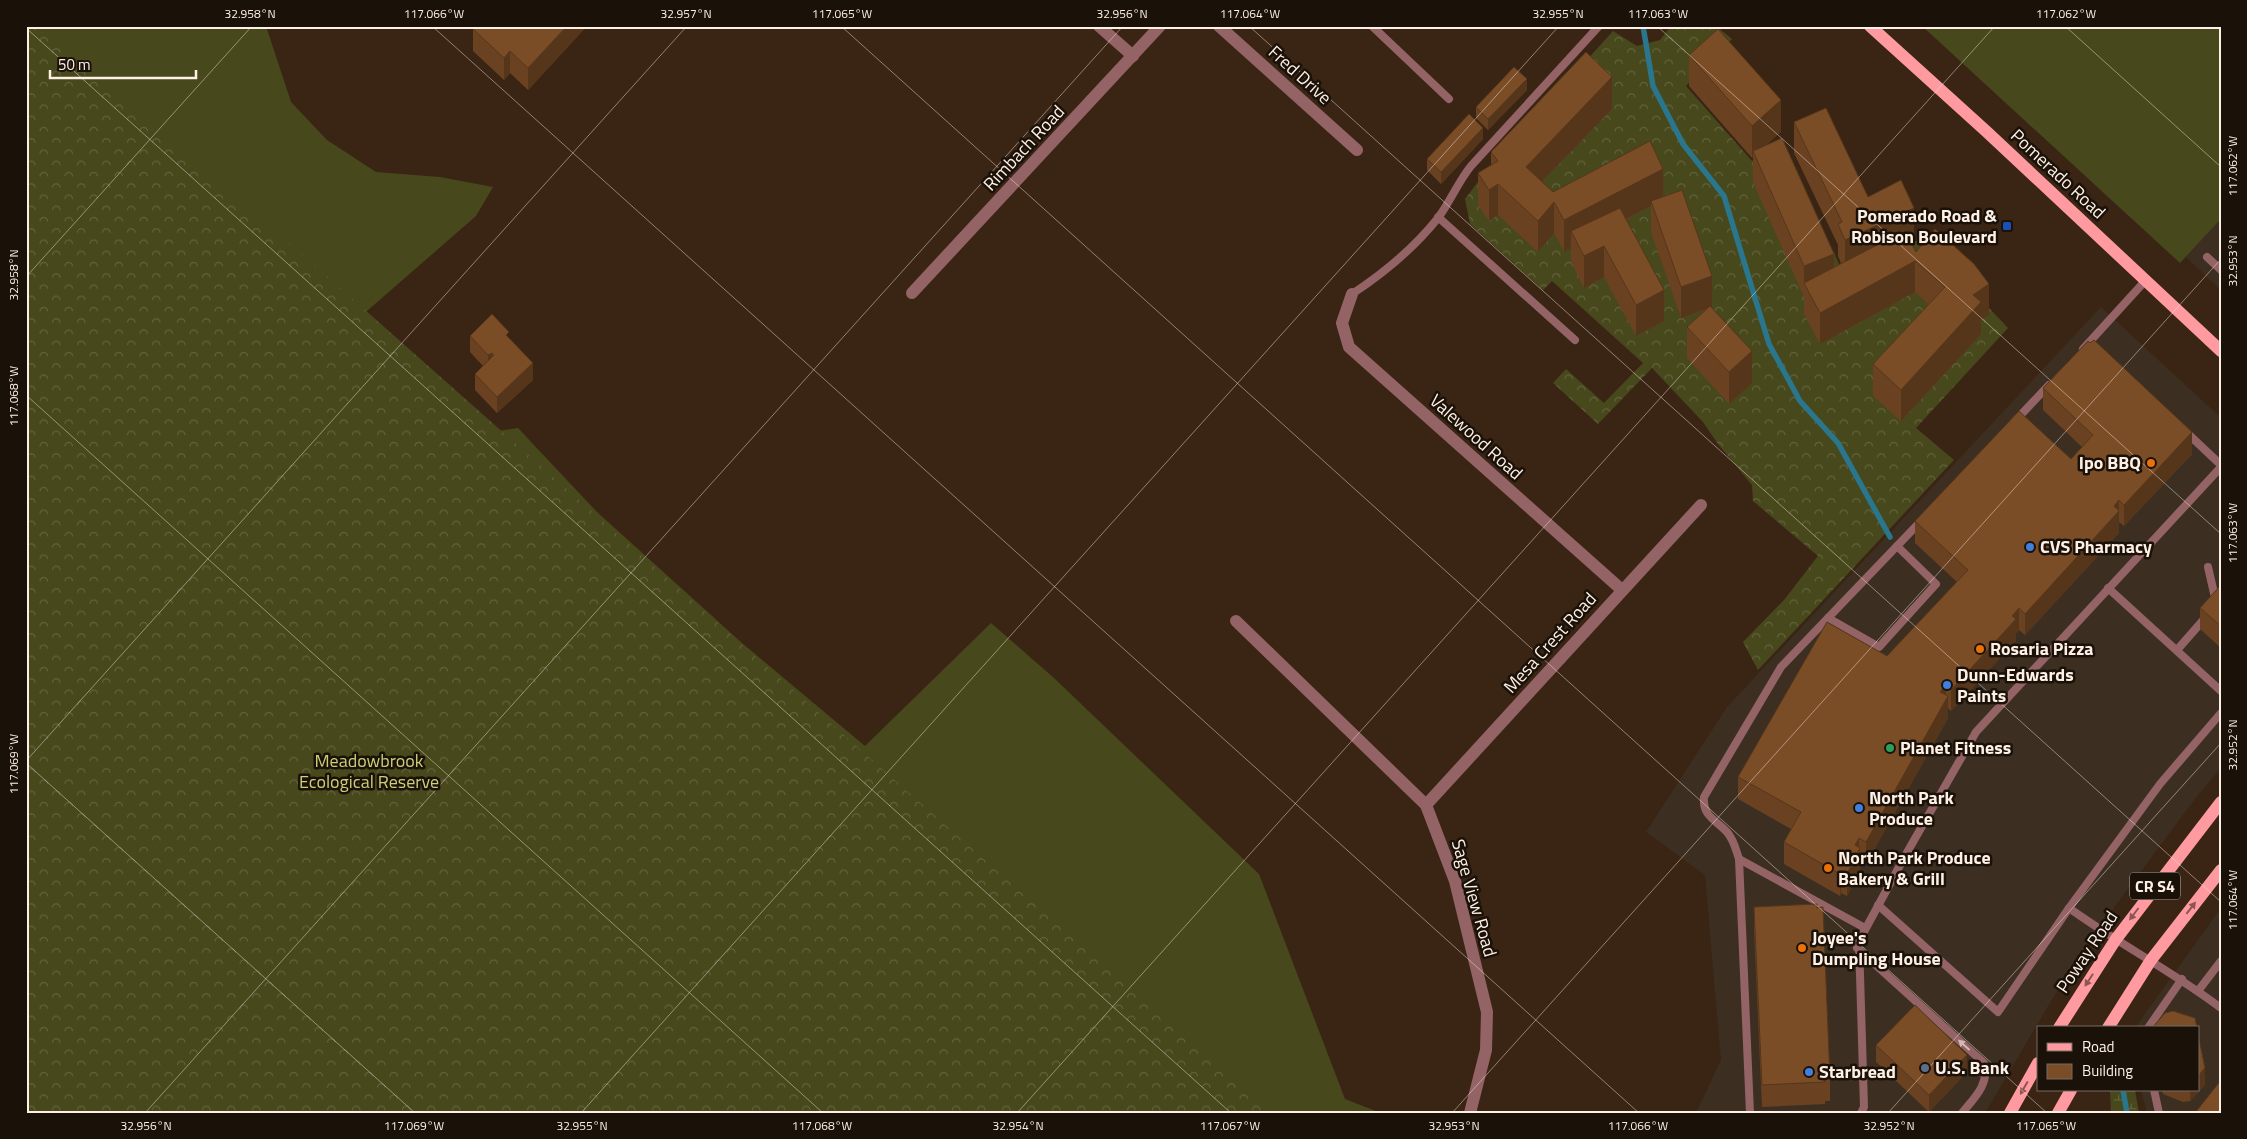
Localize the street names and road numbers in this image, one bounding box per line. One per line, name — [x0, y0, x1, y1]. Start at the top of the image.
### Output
street label: Fred Drive — [1263, 39, 1338, 110]
street label: Rimbach Road — [977, 99, 1071, 197]
street label: Pomerado Road — [2005, 122, 2112, 225]
street label: Valewood Road — [1424, 387, 1529, 486]
street label: Mesa Crest Road — [1497, 586, 1602, 699]
street label: Sage View Road — [1445, 836, 1504, 960]
road number: CR S4 — [2130, 872, 2180, 899]
street label: Poway Road — [2049, 905, 2124, 998]

